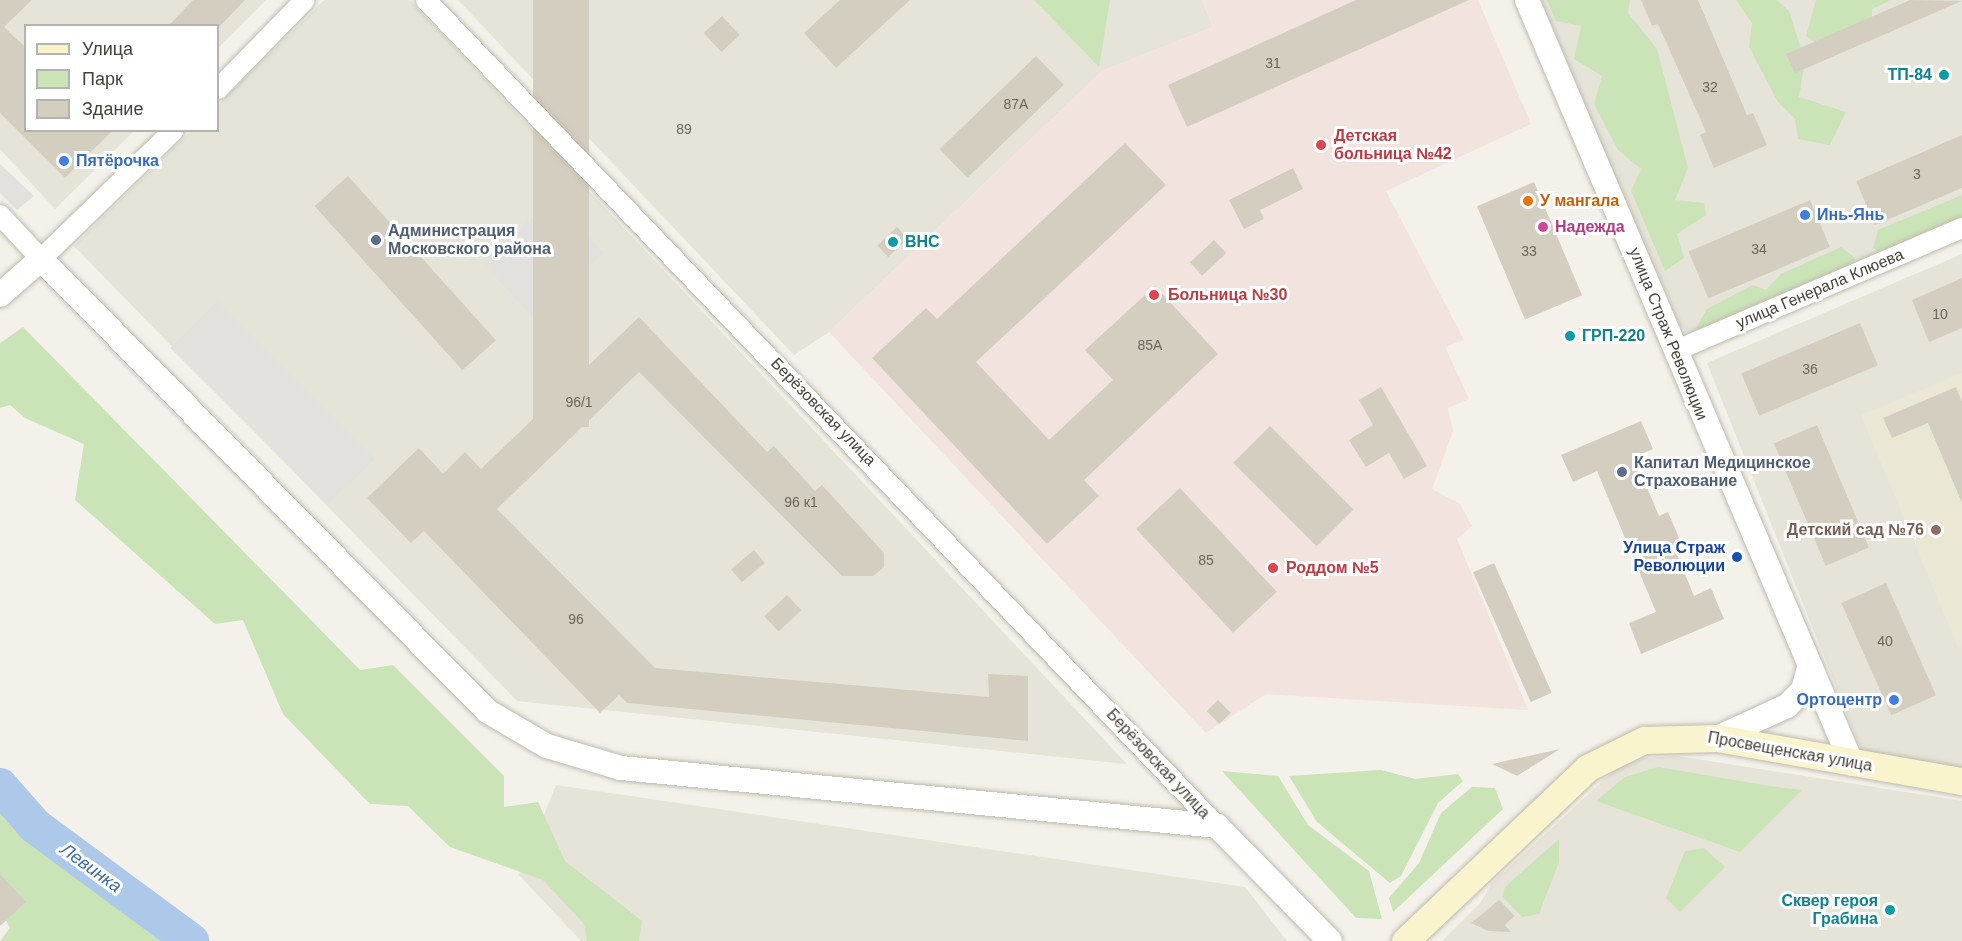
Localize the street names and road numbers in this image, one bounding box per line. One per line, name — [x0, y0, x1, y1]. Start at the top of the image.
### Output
street label: улица Страж Революции — [1625, 245, 1711, 423]
street label: улица Генерала Клюева — [1733, 245, 1907, 333]
street label: Берёзовская улица — [766, 354, 880, 470]
street label: Берёзовская улица — [1102, 705, 1214, 823]
street label: Просвещенская улица — [1706, 728, 1874, 776]

